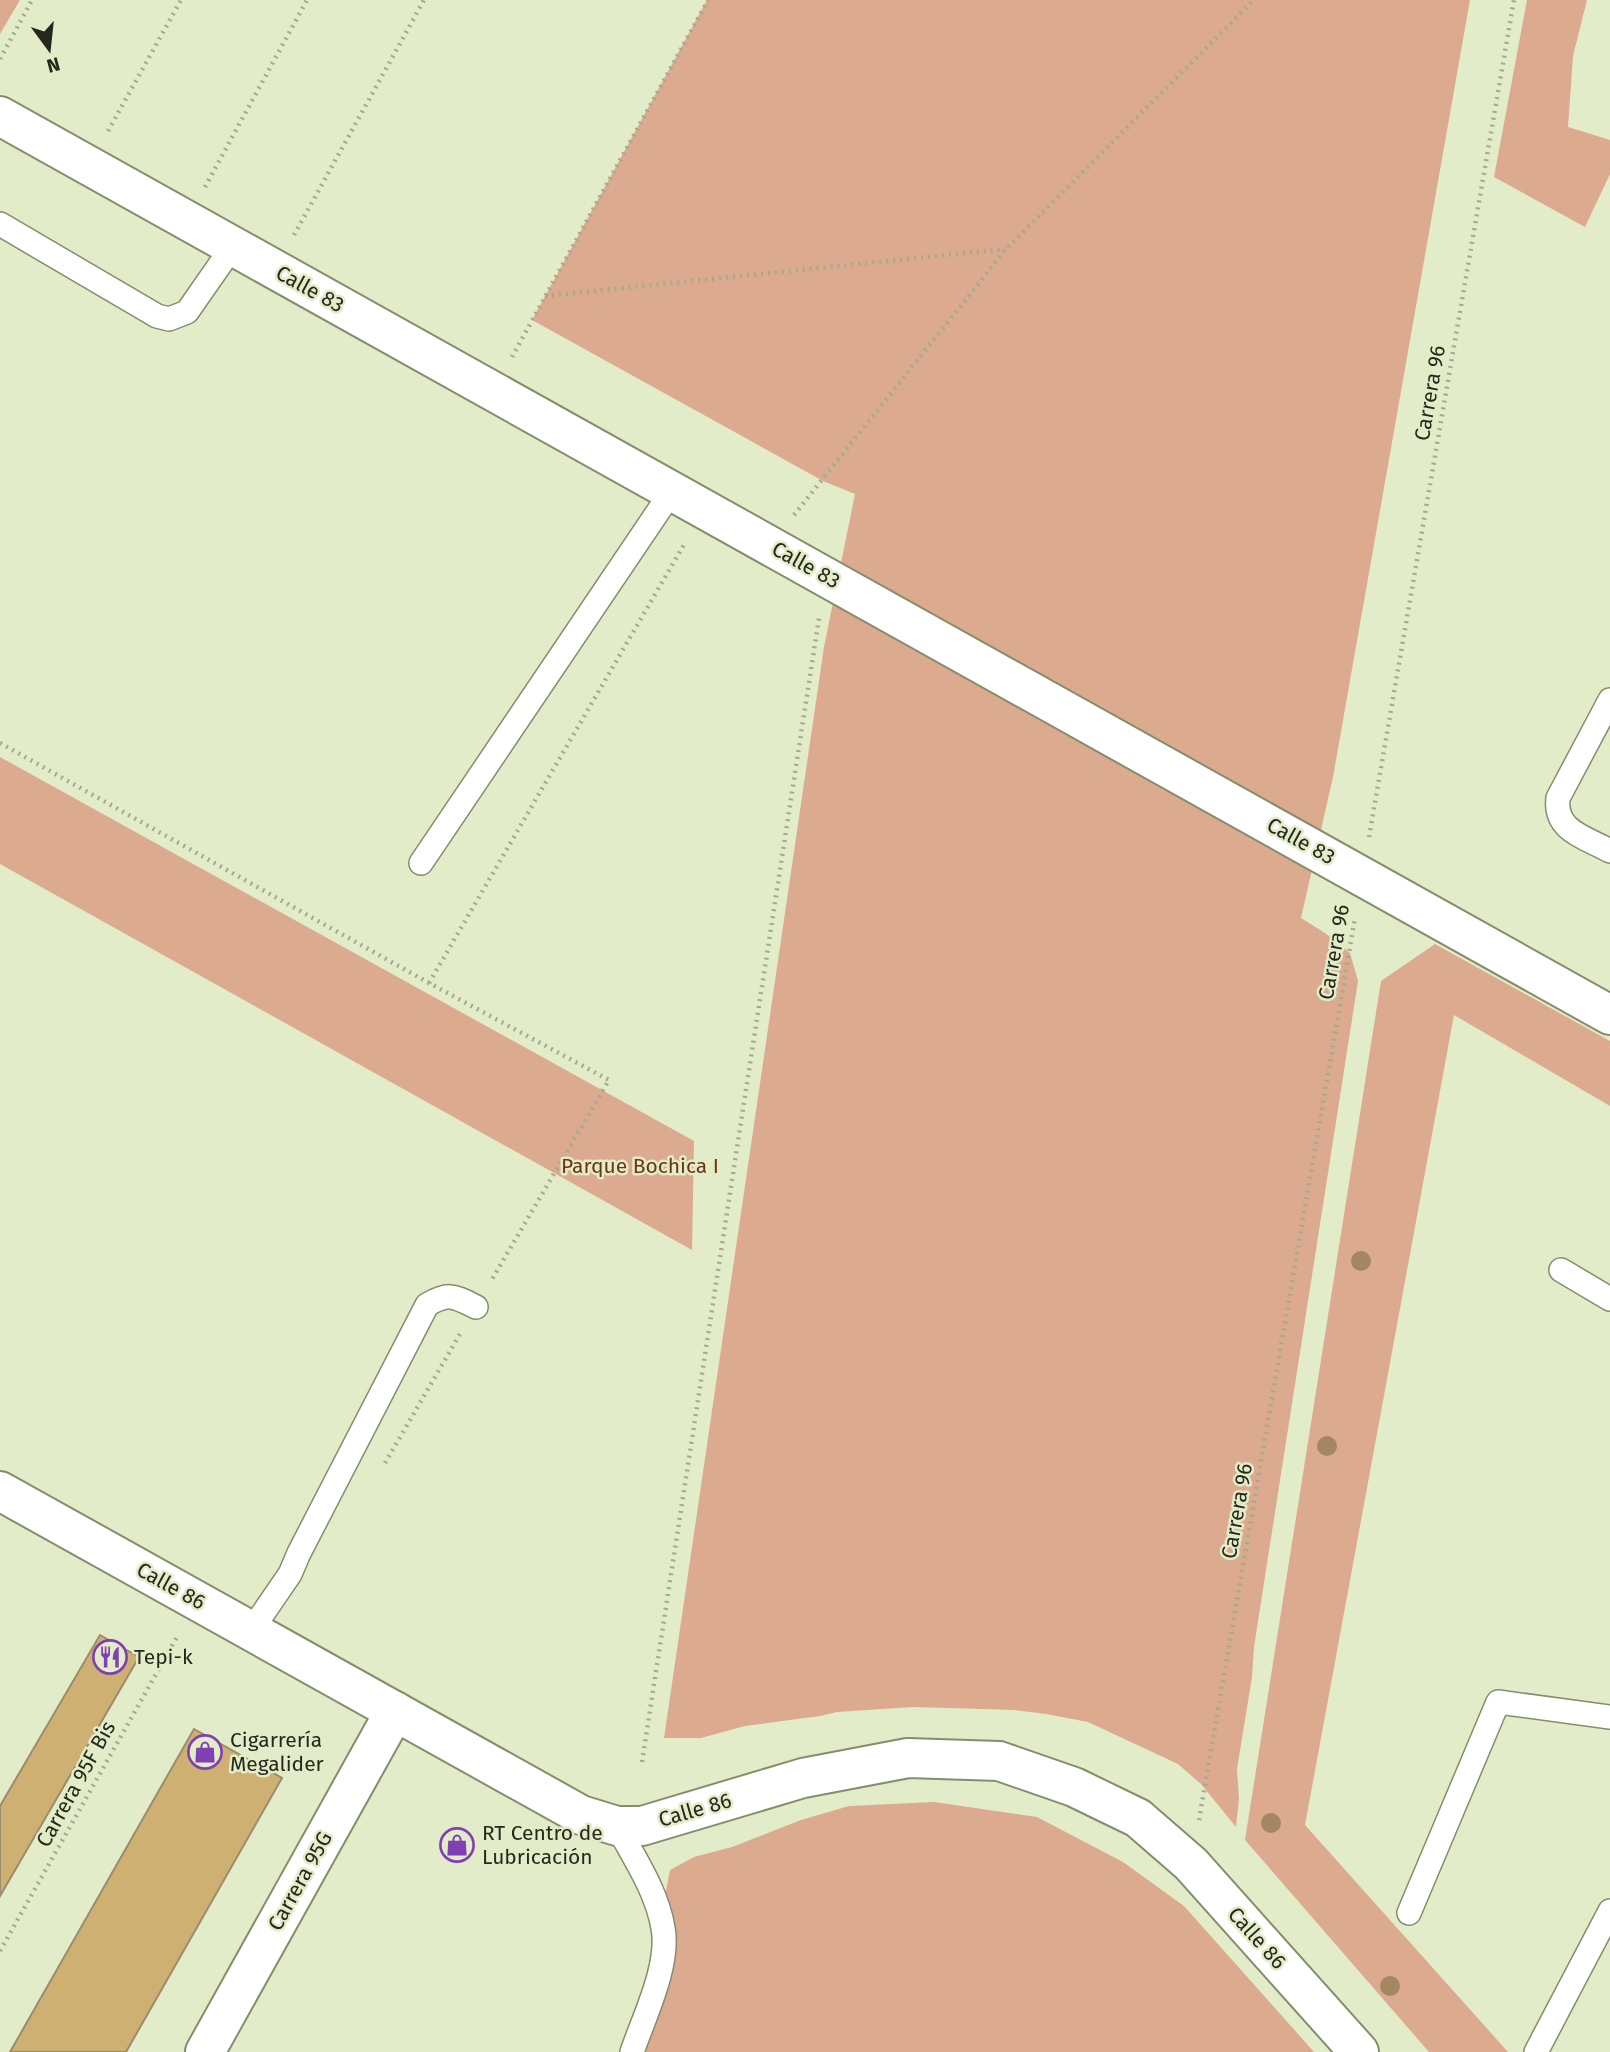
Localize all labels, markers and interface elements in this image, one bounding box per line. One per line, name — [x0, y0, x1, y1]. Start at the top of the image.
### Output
north arrow — [14, 14, 84, 84]
text: N — [44, 52, 62, 78]
street label: Calle 83 — [271, 260, 349, 318]
street label: Carrera 96 — [1409, 343, 1451, 443]
street label: Calle 83 — [767, 536, 845, 594]
street label: Calle 83 — [1262, 812, 1340, 870]
street label: Carrera 96 — [1313, 902, 1355, 1002]
park label: Parque Bochica I — [561, 1153, 719, 1179]
street label: Carrera 96 — [1216, 1461, 1258, 1561]
street label: Calle 86 — [132, 1557, 210, 1615]
restaurant icon: Tepi-k — [91, 1638, 129, 1676]
place label: Tepi-k — [134, 1644, 193, 1670]
street label: Carrera 95F Bis — [31, 1716, 121, 1852]
place label: Cigarrería Megalider — [230, 1727, 324, 1777]
shop icon: Cigarrería Megalider — [186, 1733, 224, 1771]
street label: Calle 86 — [655, 1787, 735, 1833]
place label: RT Centro de Lubricación — [482, 1820, 603, 1870]
shop icon: RT Centro de Lubricación — [438, 1826, 476, 1864]
street label: Carrera 95G — [262, 1827, 338, 1935]
street label: Calle 86 — [1222, 1902, 1292, 1974]

